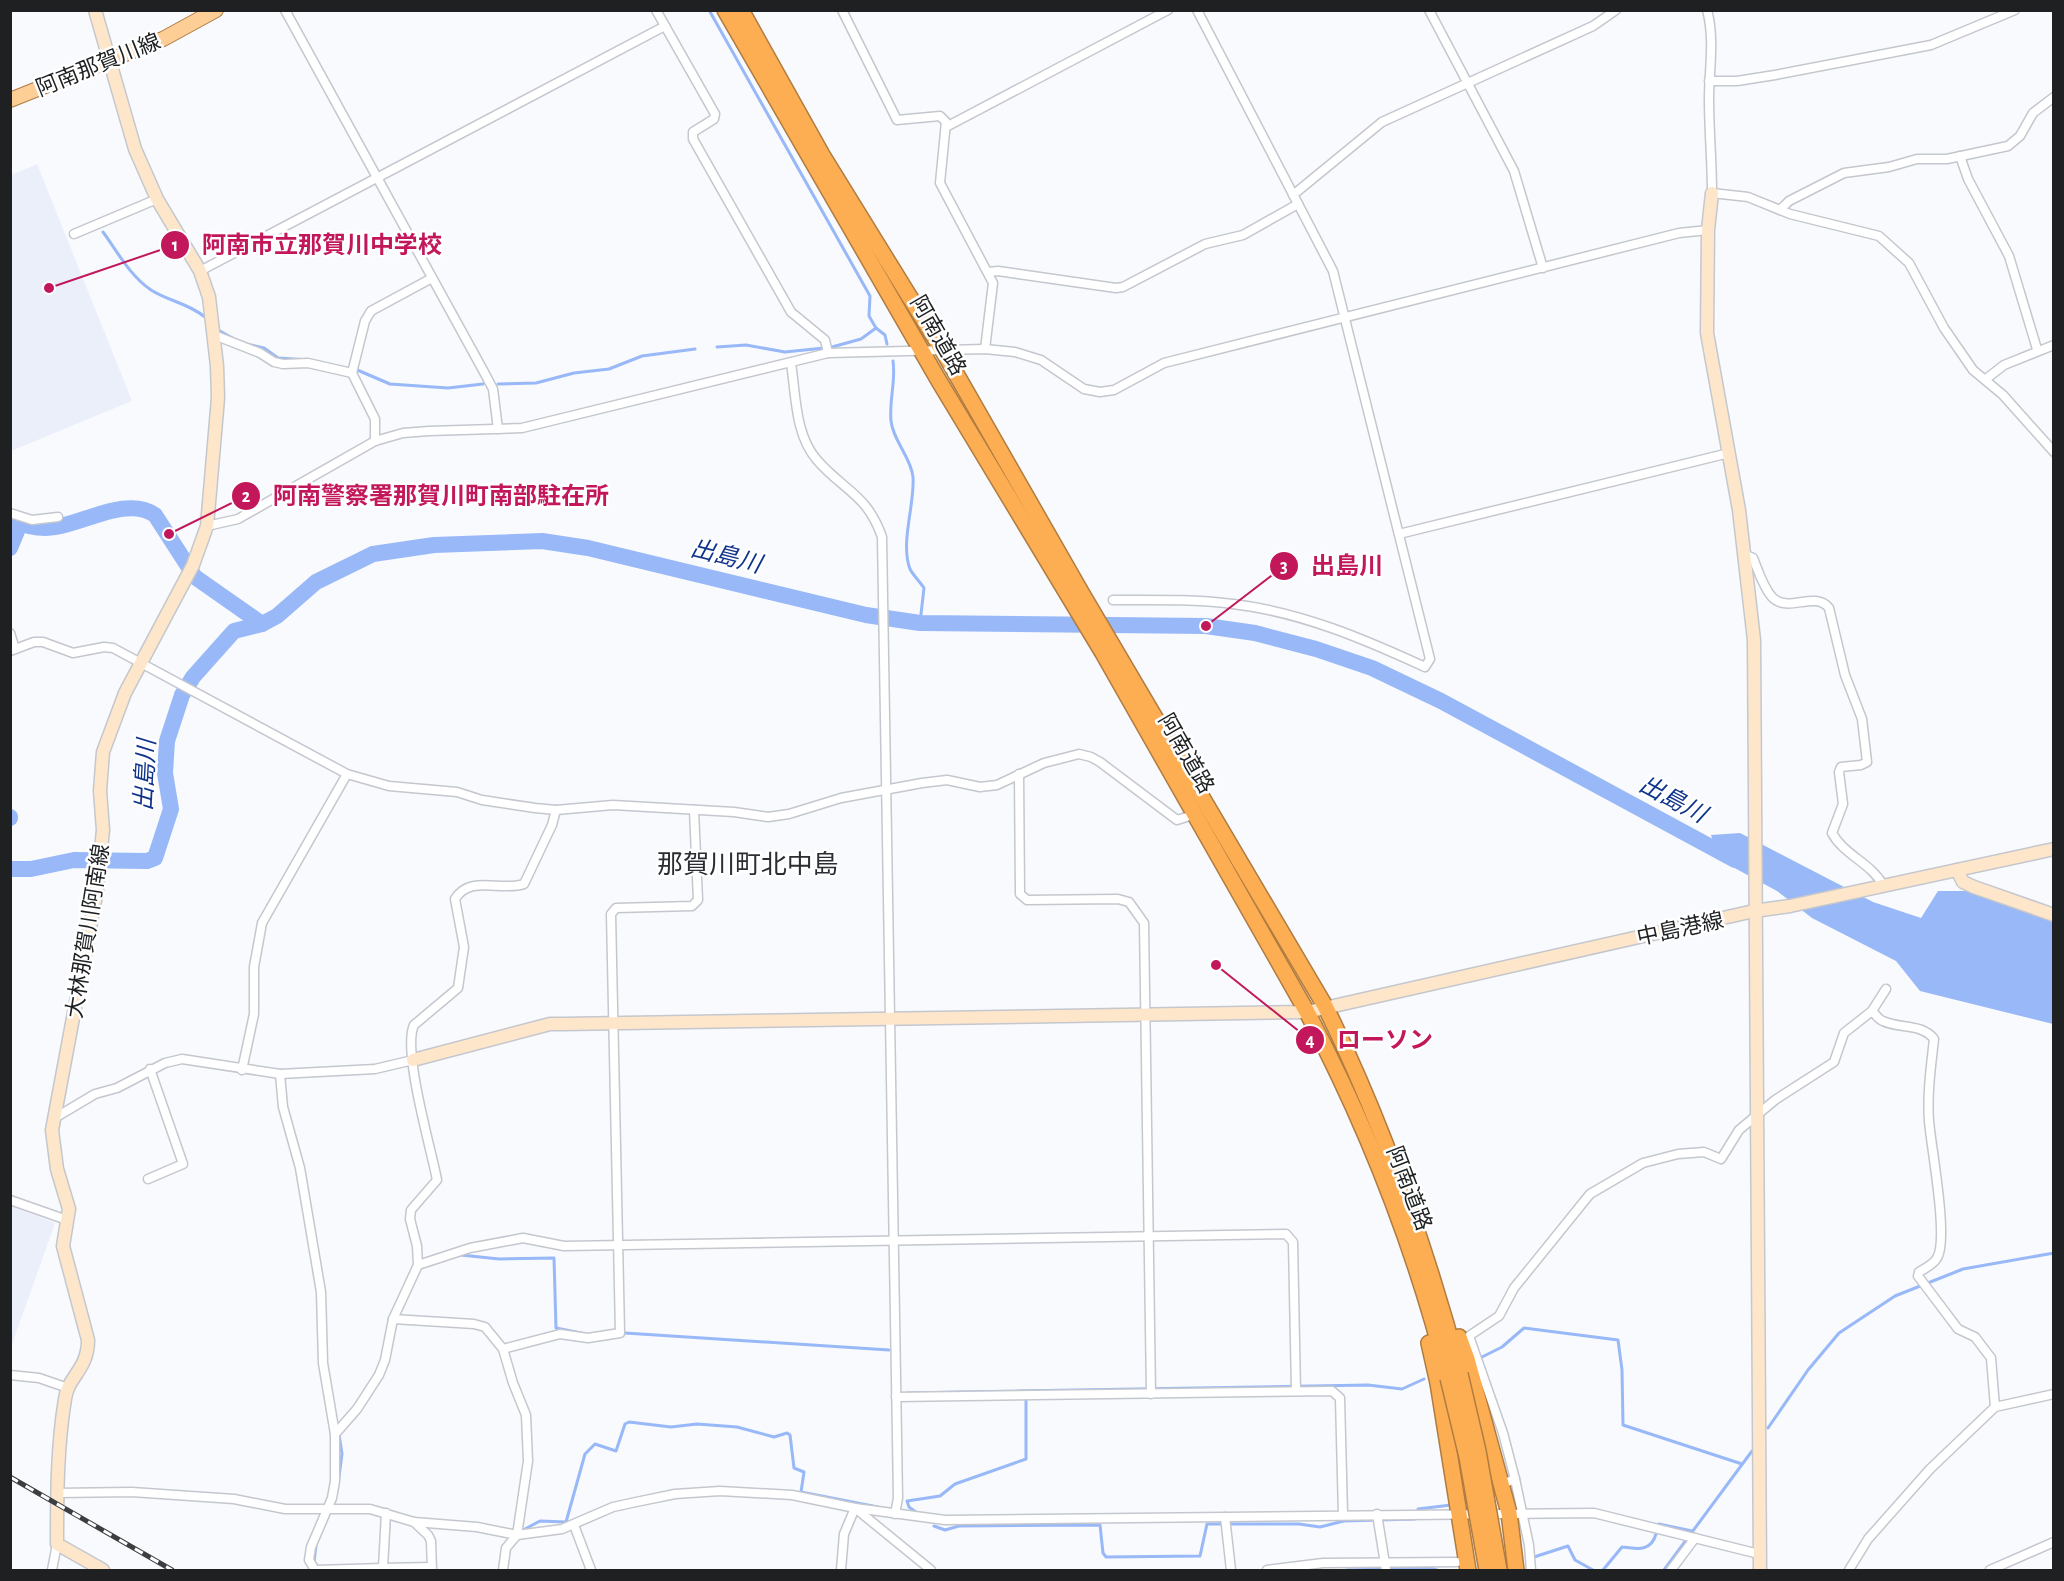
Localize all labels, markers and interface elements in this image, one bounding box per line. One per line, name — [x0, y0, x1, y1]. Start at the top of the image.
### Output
street label: 阿南那賀川線 — [33, 29, 164, 100]
callout: 阿南市立那賀川中学校 — [160, 224, 454, 266]
text: 阿南市立那賀川中学校 — [202, 232, 442, 258]
text: 1 — [172, 237, 178, 255]
street label: 阿南道路 — [907, 291, 971, 379]
callout: 阿南警察署那賀川町南部駐在所 — [231, 475, 621, 517]
text: 阿南警察署那賀川町南部駐在所 — [273, 483, 609, 509]
text: 2 — [242, 488, 251, 506]
water label: 出島川 — [688, 535, 767, 578]
callout: 出島川 — [1269, 545, 1395, 587]
text: 出島川 — [1311, 553, 1383, 579]
text: 3 — [1280, 558, 1288, 576]
street label: 阿南道路 — [1155, 709, 1219, 797]
water label: 出島川 — [130, 735, 160, 812]
water label: 出島川 — [1635, 771, 1714, 829]
street label: 大林那賀川阿南線 — [62, 842, 113, 1020]
district label: 那賀川町北中島 — [657, 850, 839, 878]
street label: 中島港線 — [1635, 908, 1726, 949]
callout: ローソン — [1295, 1019, 1445, 1061]
text: ローソン — [1337, 1029, 1433, 1053]
text: 4 — [1305, 1032, 1315, 1050]
street label: 阿南道路 — [1383, 1143, 1436, 1233]

